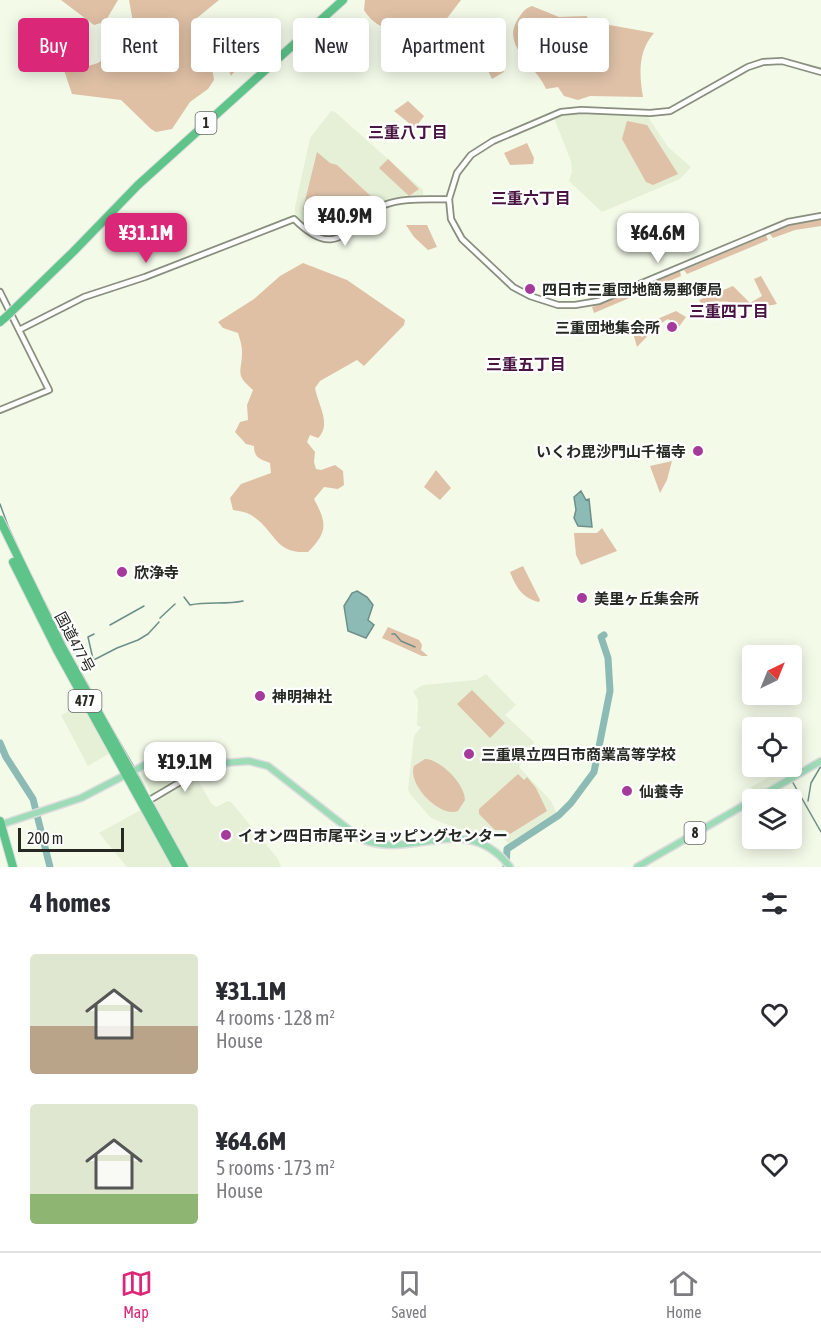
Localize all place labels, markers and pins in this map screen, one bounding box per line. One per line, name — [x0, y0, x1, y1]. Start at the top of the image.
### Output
pin: ¥40.9M — [296, 196, 394, 247]
pin: ¥31.1M — [97, 213, 195, 264]
pin: ¥64.6M — [609, 213, 707, 264]
place label: 四日市三重団地簡易郵便局 — [542, 281, 722, 298]
marker: 四日市三重団地簡易郵便局 — [523, 282, 537, 296]
place label: 三重団地集会所 — [555, 319, 660, 336]
marker: 三重団地集会所 — [665, 320, 679, 334]
place label: いくわ毘沙門山千福寺 — [536, 443, 686, 460]
marker: いくわ毘沙門山千福寺 — [691, 444, 705, 458]
place label: 欣浄寺 — [134, 564, 179, 581]
marker: 欣浄寺 — [115, 565, 129, 579]
place label: 美里ヶ丘集会所 — [594, 590, 699, 607]
marker: 美里ヶ丘集会所 — [575, 591, 589, 605]
place label: 神明神社 — [271, 688, 332, 705]
marker: 神明神社 — [253, 689, 267, 703]
pin: ¥19.1M — [136, 742, 234, 793]
place label: 三重県立四日市商業高等学校 — [481, 746, 676, 763]
marker: 三重県立四日市商業高等学校 — [462, 747, 476, 761]
place label: 仙養寺 — [639, 783, 684, 800]
marker: 仙養寺 — [620, 784, 634, 798]
place label: イオン四日市尾平ショッピングセンター — [238, 827, 508, 844]
marker: イオン四日市尾平ショッピングセンター — [219, 828, 233, 842]

